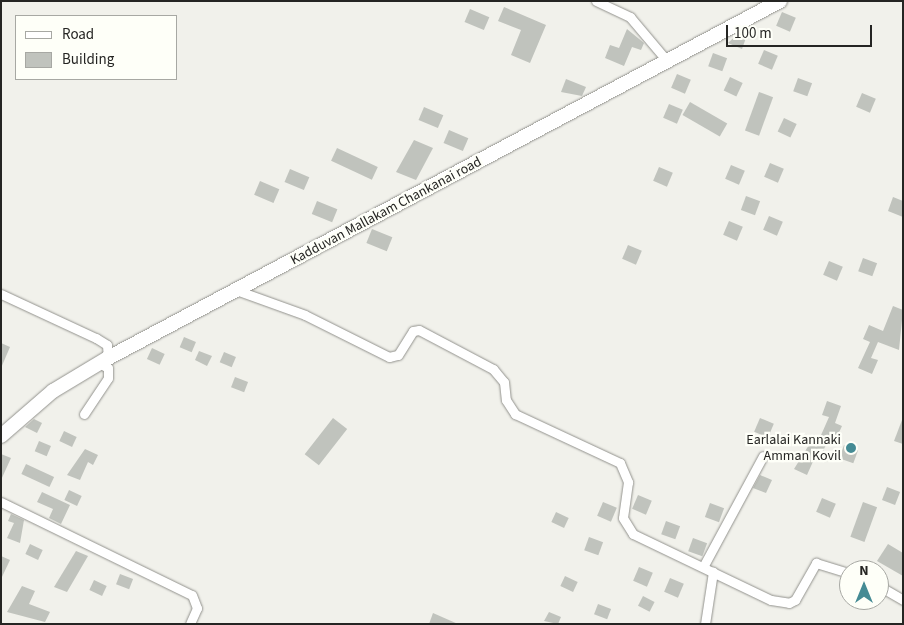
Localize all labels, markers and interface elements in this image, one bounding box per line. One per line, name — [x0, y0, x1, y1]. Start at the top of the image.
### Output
legend — [15, 15, 178, 80]
scale bar — [729, 15, 875, 47]
text: 100 m — [734, 23, 772, 44]
text: Road — [62, 24, 94, 45]
text: Building — [62, 49, 114, 70]
street label: Kadduvan Mallakam Chankanai road — [288, 153, 484, 269]
place label: Earlalai Kannaki Amman Kovil — [746, 432, 841, 464]
marker: Earlalai Kannaki Amman Kovil — [845, 442, 857, 454]
north arrow — [839, 560, 889, 610]
text: N — [859, 561, 869, 581]

